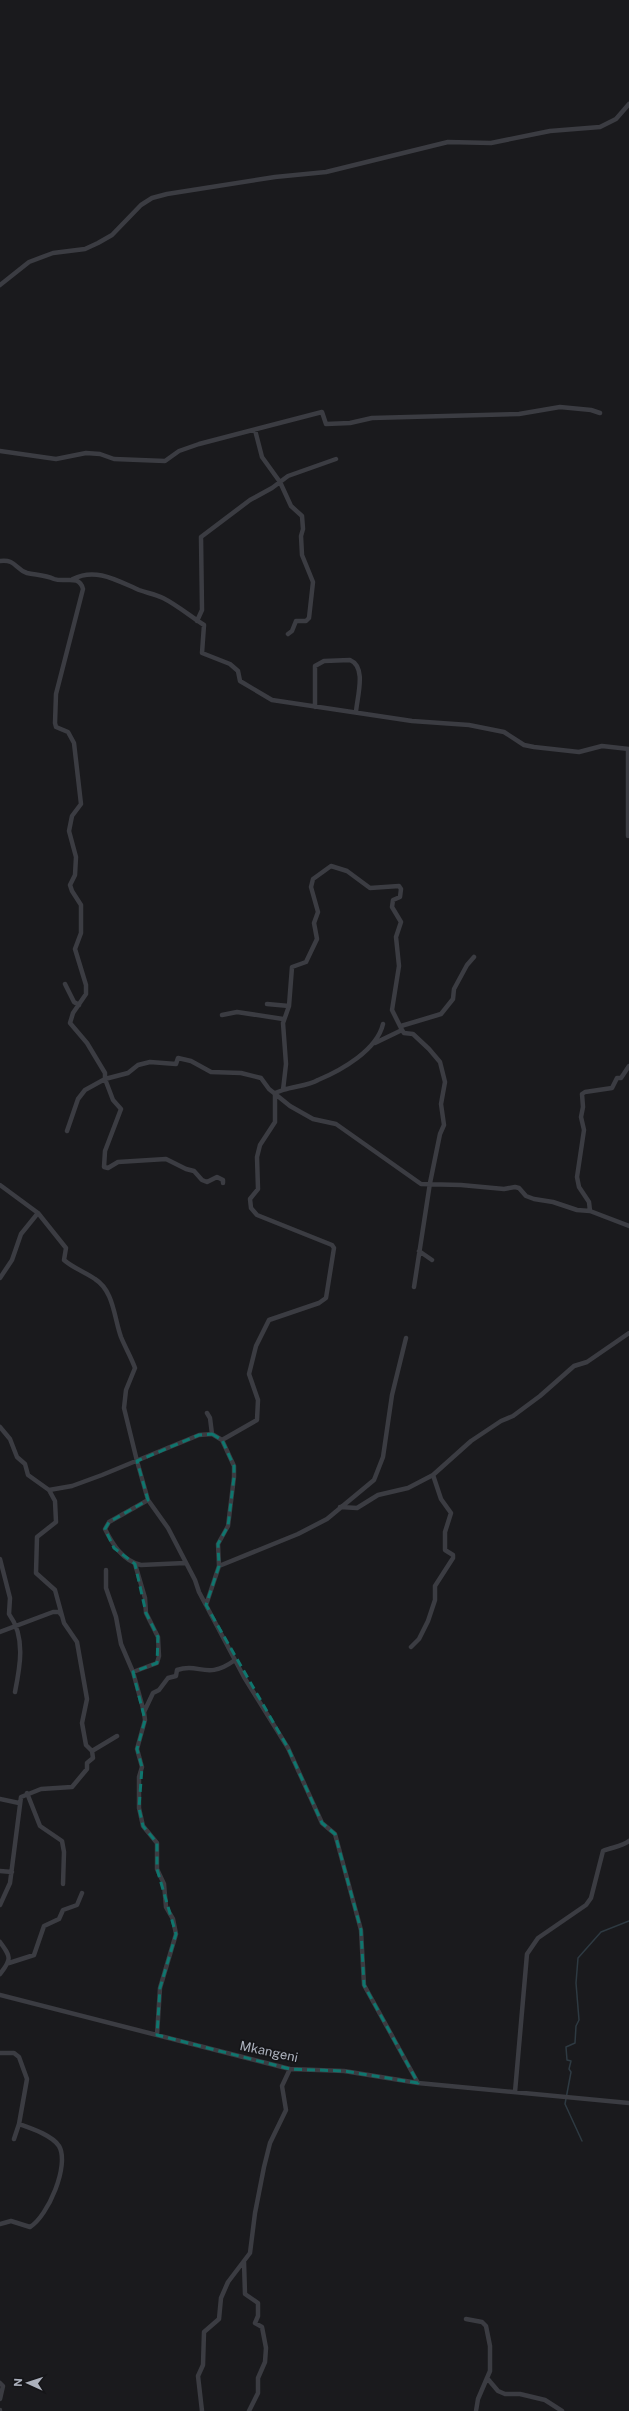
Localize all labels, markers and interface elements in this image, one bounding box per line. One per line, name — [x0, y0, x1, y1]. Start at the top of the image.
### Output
street label: Mkangeni — [238, 2038, 299, 2065]
north arrow — [8, 2363, 48, 2403]
text: N — [12, 2378, 24, 2387]

